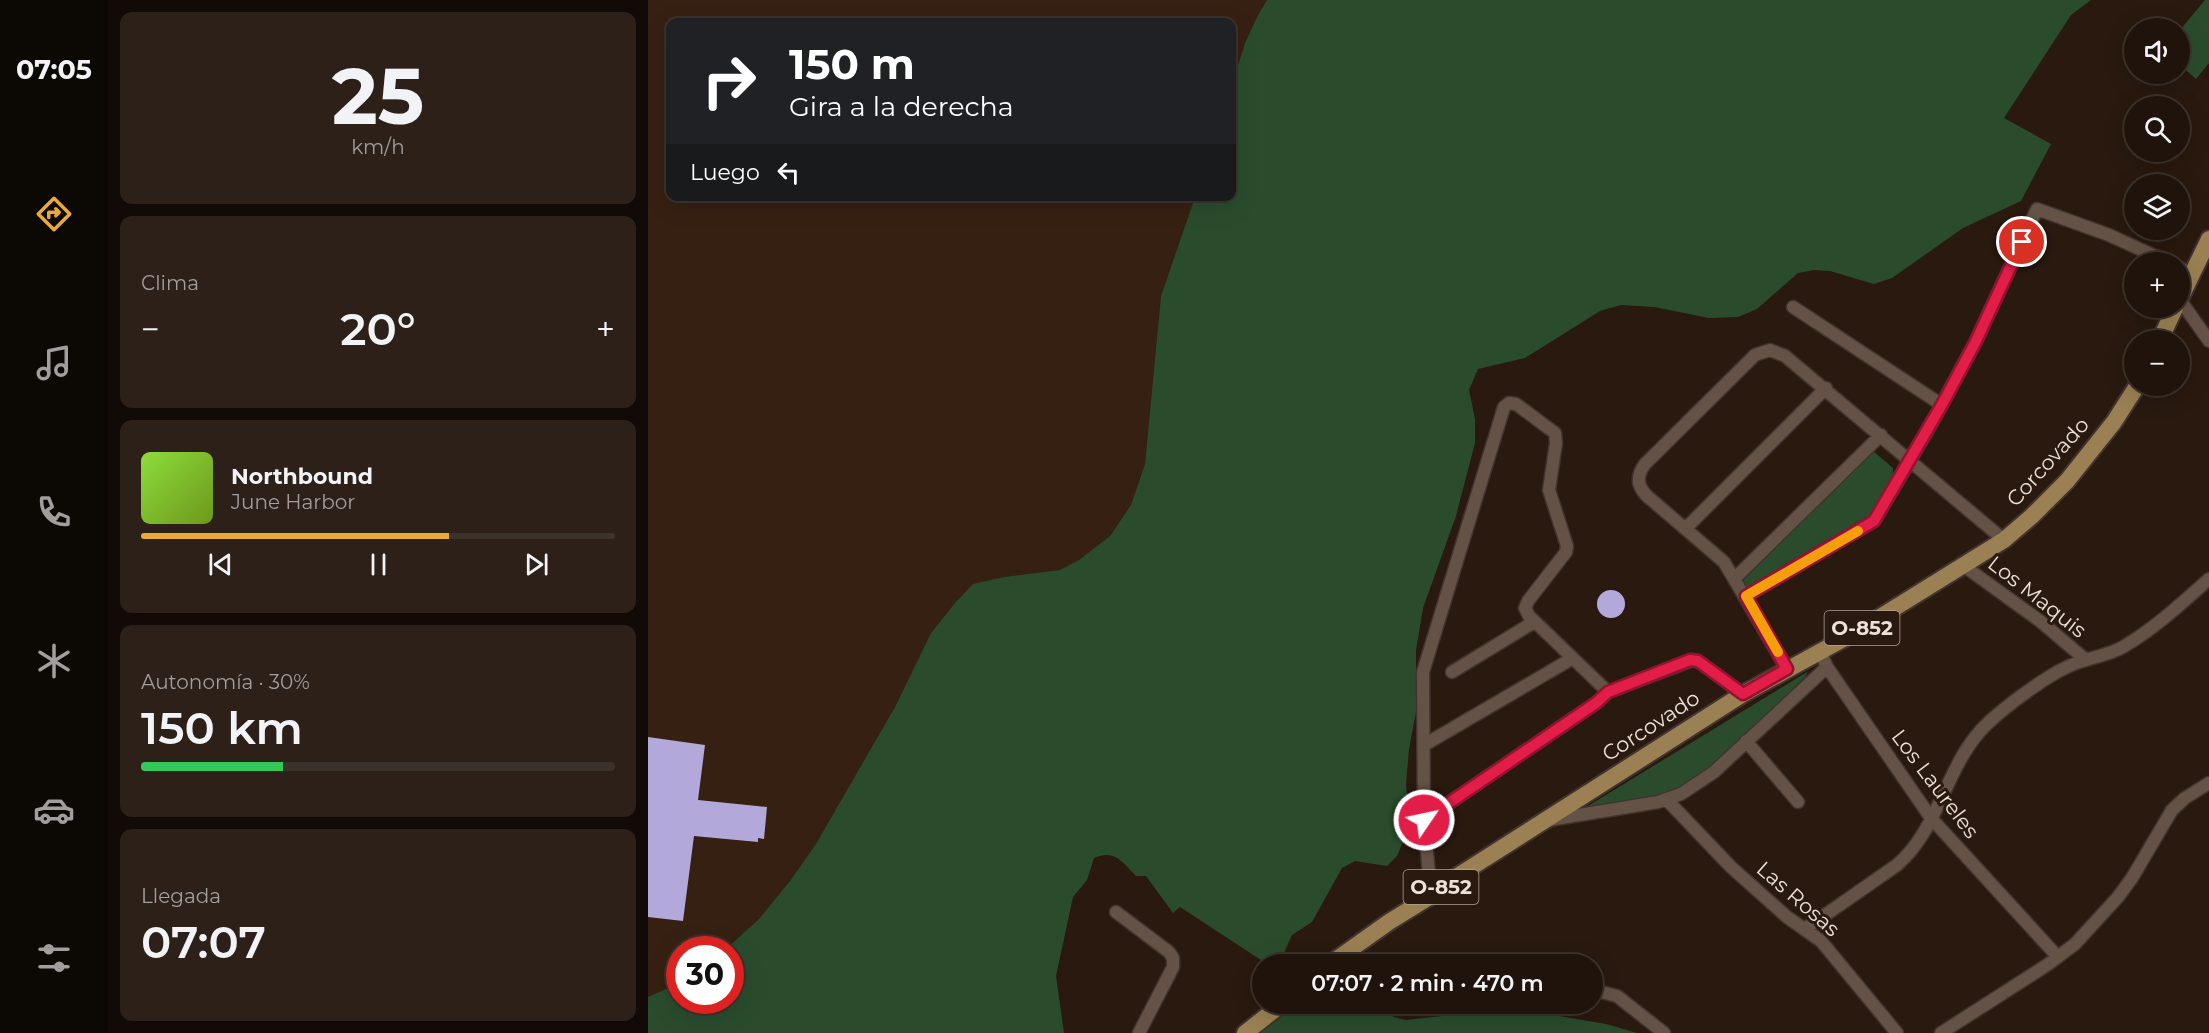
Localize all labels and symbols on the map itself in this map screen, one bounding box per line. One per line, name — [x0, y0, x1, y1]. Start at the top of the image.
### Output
pin — [1996, 216, 2047, 267]
street label: Corcovado — [2001, 412, 2094, 511]
street label: Los Maquis — [1983, 550, 2091, 643]
road number: O-852 — [1824, 611, 1900, 645]
street label: Corcovado — [1597, 685, 1704, 766]
street label: Los Laureles — [1886, 724, 1984, 843]
position arrow — [1392, 788, 1456, 852]
street label: Las Rosas — [1752, 856, 1845, 941]
road number: O-852 — [1404, 870, 1478, 904]
speed limit sign: 30 — [666, 936, 744, 1014]

